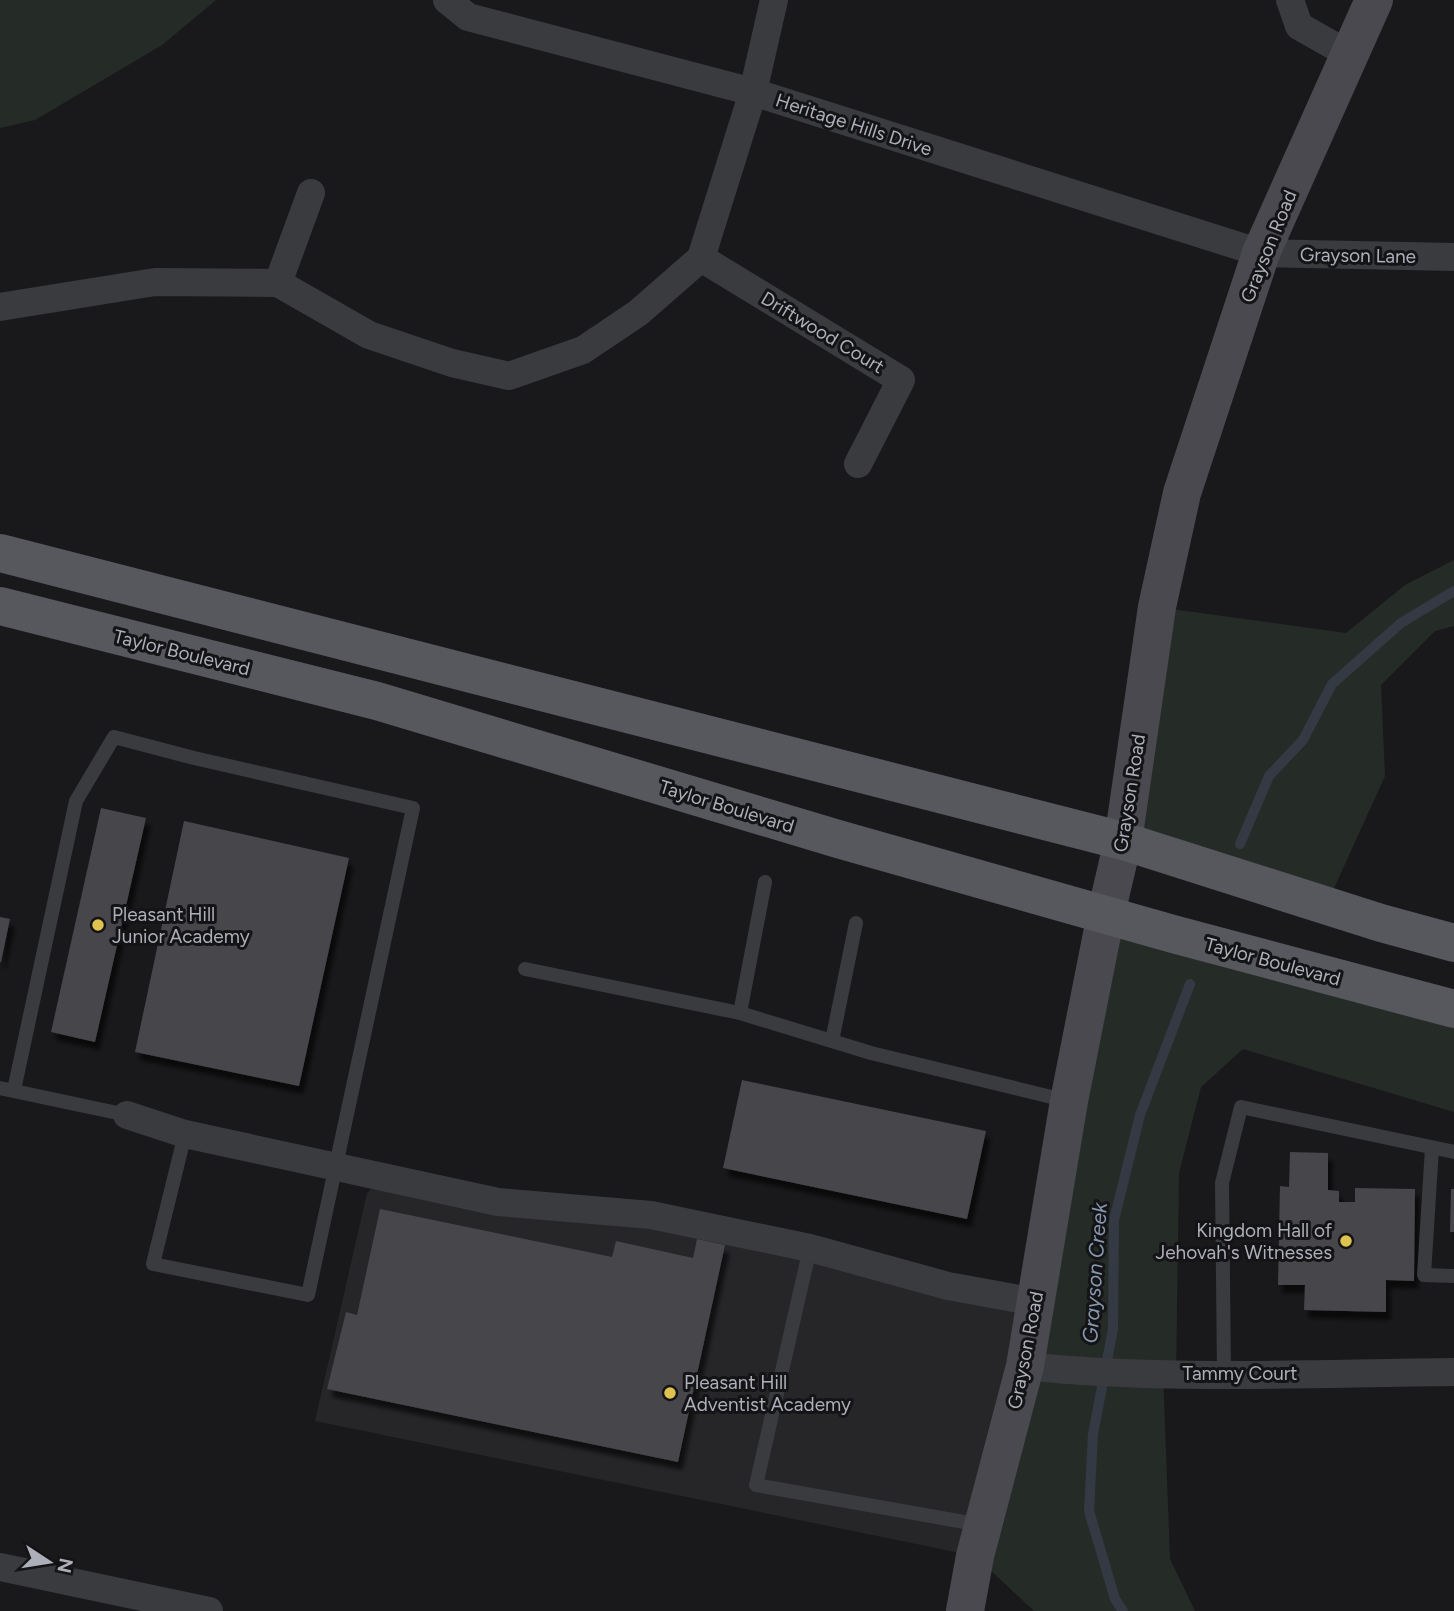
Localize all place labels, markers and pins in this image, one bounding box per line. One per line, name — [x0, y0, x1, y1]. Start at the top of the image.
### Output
place label: Pleasant Hill Junior Academy — [112, 903, 250, 948]
marker: Pleasant Hill Junior Academy — [90, 917, 106, 933]
place label: Kingdom Hall of Jehovah's Witnesses — [1155, 1219, 1332, 1264]
marker: Kingdom Hall of Jehovah's Witnesses — [1338, 1233, 1354, 1249]
place label: Pleasant Hill Adventist Academy — [684, 1371, 851, 1416]
marker: Pleasant Hill Adventist Academy — [662, 1385, 678, 1401]

